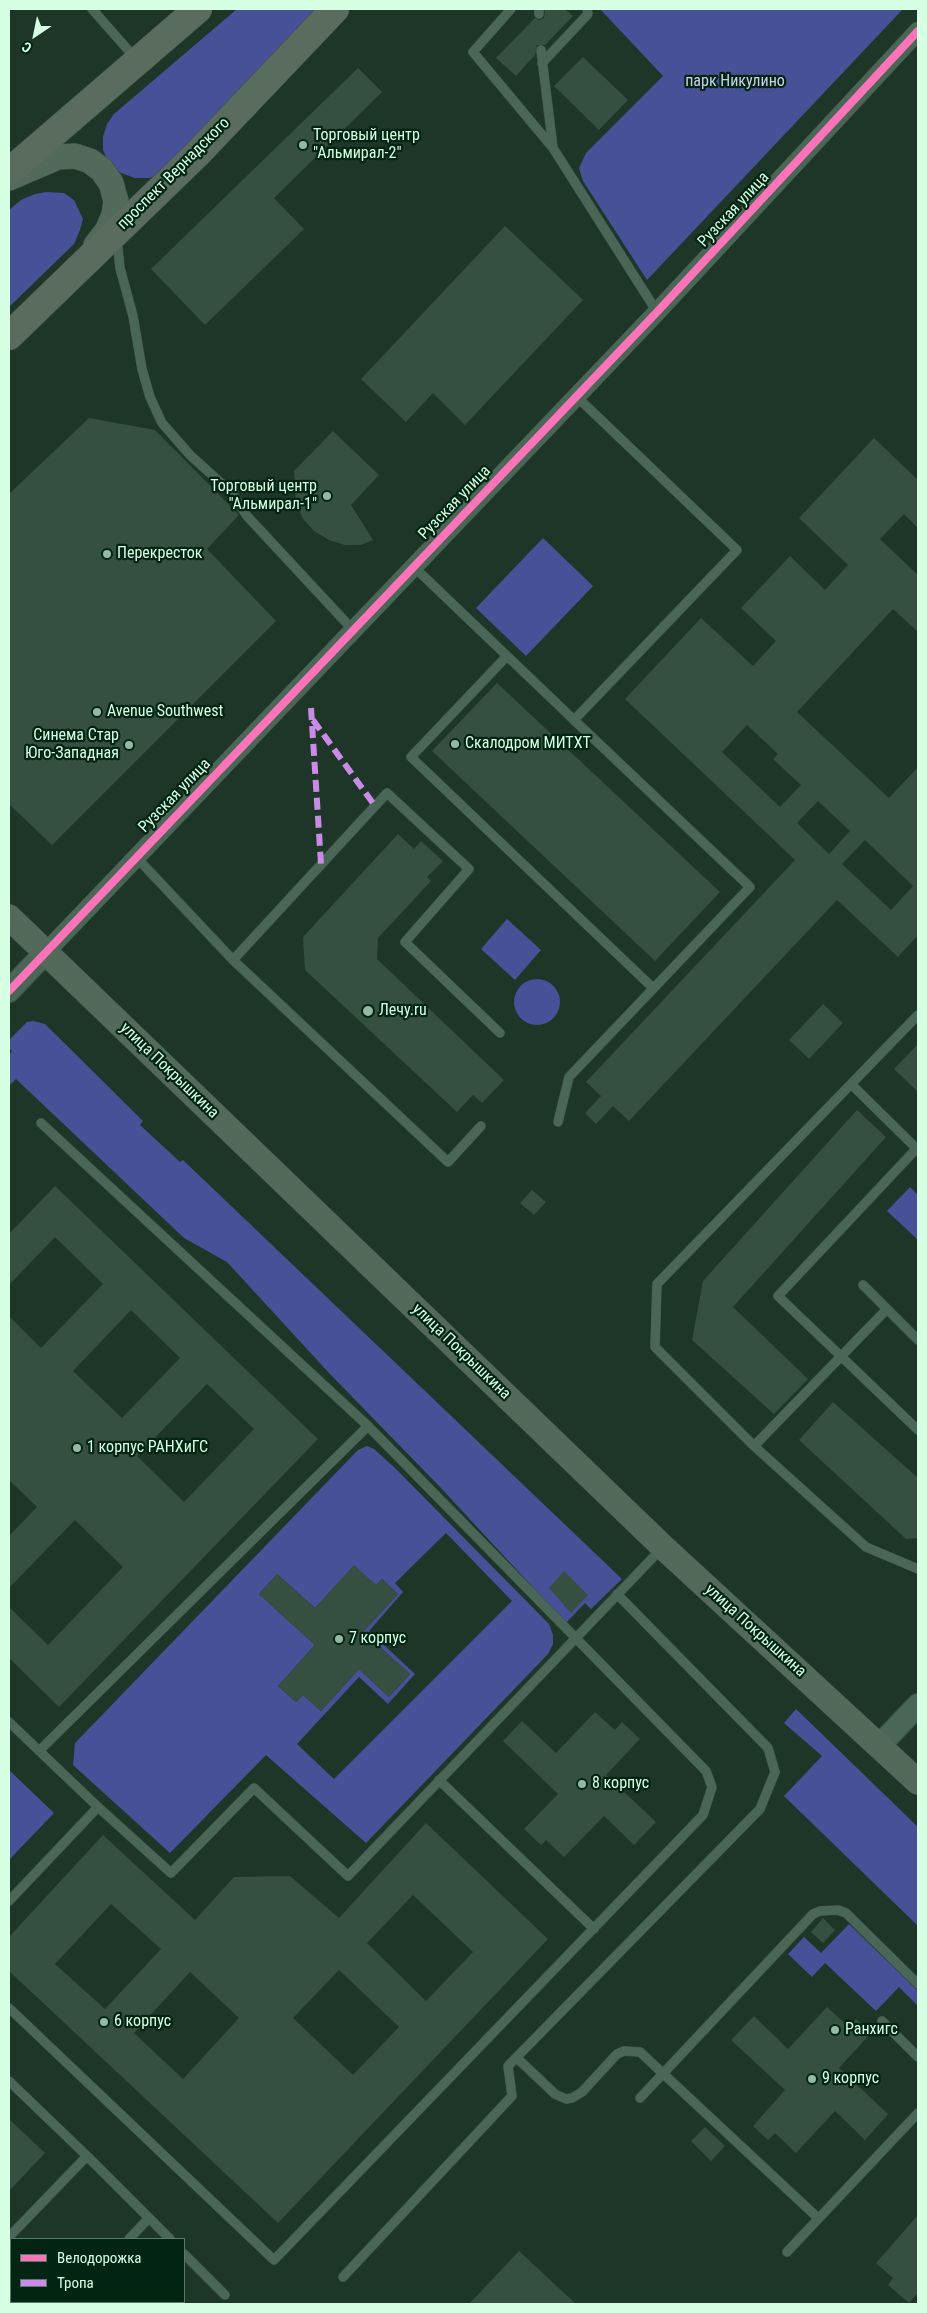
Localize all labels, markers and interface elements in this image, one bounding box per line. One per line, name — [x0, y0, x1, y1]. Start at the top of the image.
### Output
north arrow — [10, 10, 60, 60]
text: С — [19, 39, 34, 56]
park label: парк Никулино — [685, 72, 785, 92]
street label: проспект Вернадского — [114, 114, 234, 234]
place label: Торговый центр "Альмирал-2" — [313, 126, 420, 164]
marker: Торговый центр "Альмирал-2" — [297, 139, 309, 151]
street label: Рузская улица — [694, 168, 774, 252]
street label: Рузская улица — [415, 462, 495, 544]
place label: Торговый центр "Альмирал-1" — [210, 477, 317, 515]
marker: Торговый центр "Альмирал-1" — [321, 490, 333, 502]
place label: Перекресток — [117, 544, 202, 564]
marker: Перекресток — [101, 548, 113, 560]
place label: Avenue Southwest — [107, 702, 223, 722]
marker: Avenue Southwest — [91, 706, 103, 718]
place label: Синема Стар Юго-Западная — [25, 726, 119, 764]
place label: Скалодром МИТХТ — [465, 734, 591, 754]
marker: Скалодром МИТХТ — [449, 738, 461, 750]
marker: Синема Стар Юго-Западная — [123, 739, 135, 751]
street label: Рузская улица — [135, 755, 215, 837]
place label: Лечу.ru — [379, 1001, 427, 1021]
marker: Лечу.ru — [361, 1004, 375, 1018]
street label: улица Покрышкина — [116, 1019, 222, 1123]
street label: улица Покрышкина — [408, 1300, 514, 1404]
place label: 1 корпус РАНХиГС — [87, 1438, 208, 1458]
marker: 1 корпус РАНХиГС — [71, 1442, 83, 1454]
street label: улица Покрышкина — [700, 1580, 810, 1682]
place label: 7 корпус — [349, 1629, 406, 1649]
marker: 7 корпус — [333, 1633, 345, 1645]
place label: 8 корпус — [592, 1774, 649, 1794]
marker: 8 корпус — [576, 1778, 588, 1790]
place label: 6 корпус — [114, 2012, 171, 2032]
marker: 6 корпус — [98, 2016, 110, 2028]
place label: Ранхигс — [845, 2020, 898, 2040]
marker: Ранхигс — [829, 2024, 841, 2036]
place label: 9 корпус — [822, 2069, 879, 2089]
marker: 9 корпус — [806, 2073, 818, 2085]
legend — [10, 2238, 185, 2303]
text: Велодорожка — [57, 2249, 142, 2267]
text: Тропа — [57, 2274, 94, 2292]

